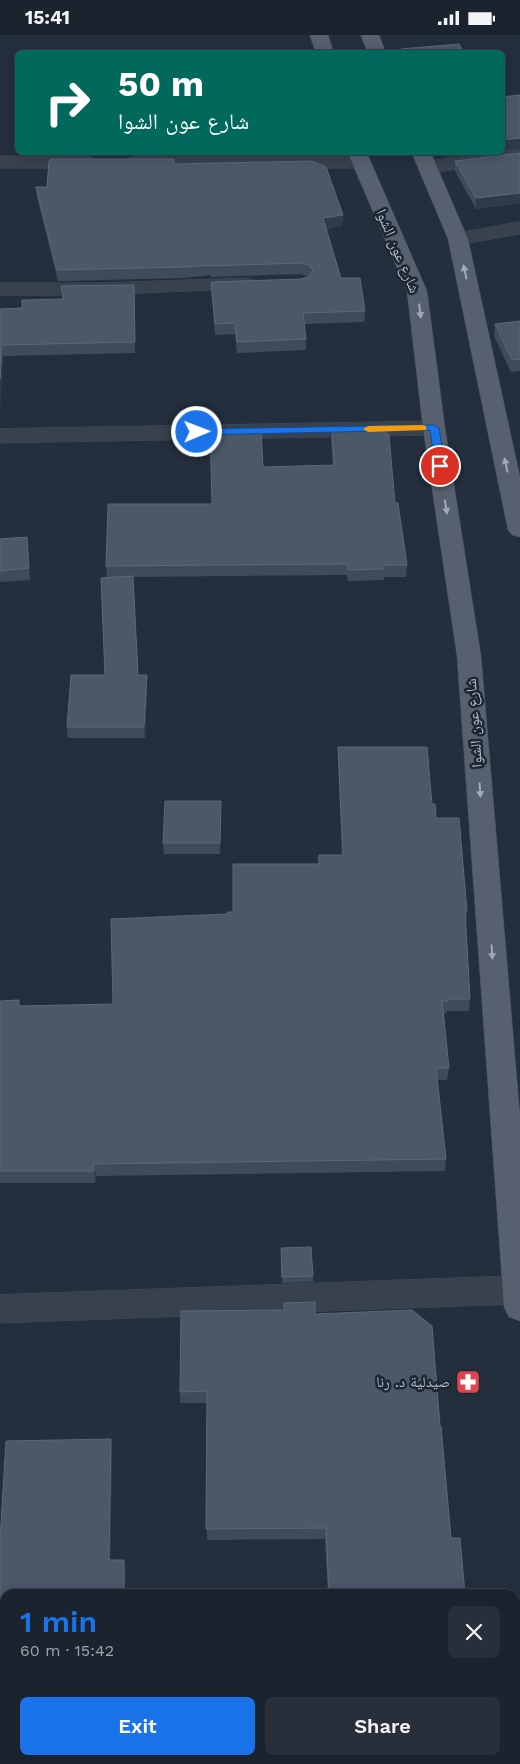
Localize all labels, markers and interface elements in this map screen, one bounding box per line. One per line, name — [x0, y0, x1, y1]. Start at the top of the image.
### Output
text: 15:41 — [25, 6, 70, 29]
text: 50 m — [118, 63, 204, 105]
icon: right — [35, 70, 100, 135]
text: شارع عون الشوا — [118, 109, 249, 134]
street label: شارع عون الشوا — [371, 206, 424, 296]
one-way arrow — [461, 265, 469, 280]
one-way arrow — [416, 303, 424, 319]
position arrow — [170, 405, 222, 457]
pin — [419, 445, 461, 487]
icon: arrive — [426, 452, 454, 480]
one-way arrow — [502, 458, 510, 473]
one-way arrow — [443, 499, 451, 515]
street label: شارع عون الشوا — [462, 678, 487, 768]
one-way arrow — [476, 782, 484, 798]
one-way arrow — [489, 944, 497, 960]
pharmacy icon: صيدلية د. رنا — [455, 1369, 481, 1395]
place label: صيدلية د. رنا — [376, 1373, 450, 1391]
text: 1 min — [20, 1604, 97, 1639]
button: close — [448, 1606, 500, 1658]
text: 60 m · 15:42 — [20, 1641, 114, 1660]
button: Exit — [20, 1697, 255, 1755]
button: Share — [265, 1697, 500, 1755]

